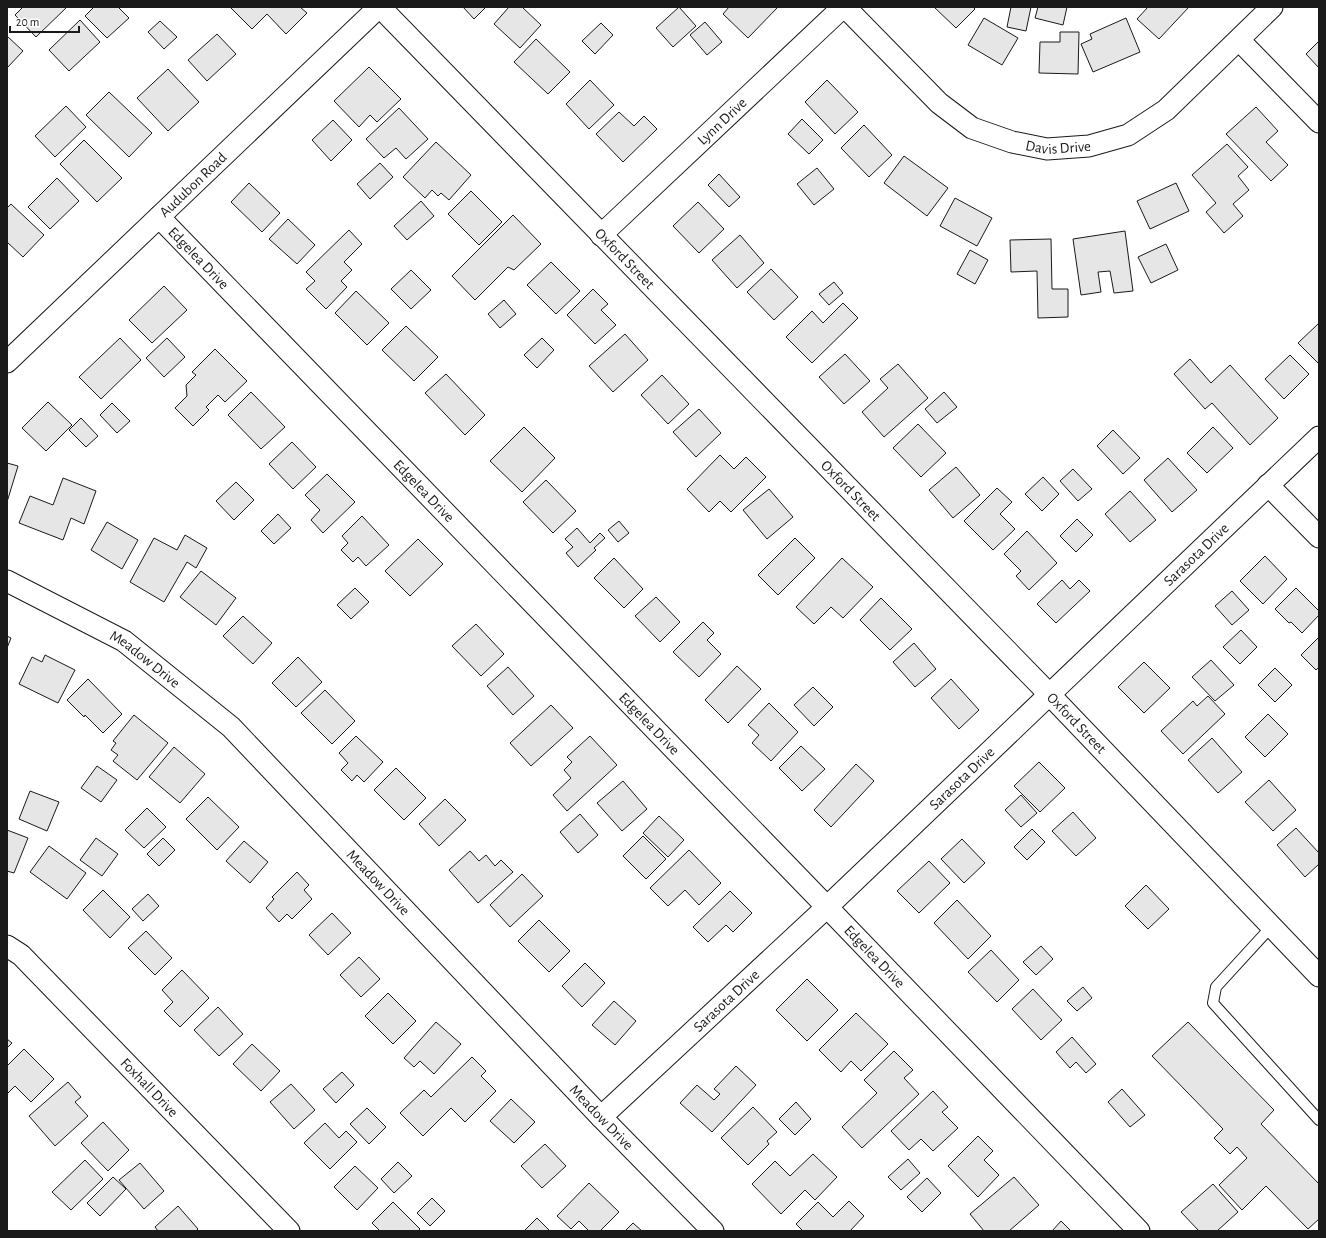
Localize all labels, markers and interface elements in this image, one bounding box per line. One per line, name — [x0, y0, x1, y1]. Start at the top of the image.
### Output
scale bar — [10, 8, 79, 34]
text: 20 m — [16, 16, 39, 28]
street label: Lynn Drive — [694, 95, 749, 148]
street label: Davis Drive — [1024, 137, 1092, 157]
street label: Audubon Road — [156, 149, 230, 220]
street label: Edgelea Drive — [165, 224, 232, 292]
street label: Oxford Street — [592, 225, 658, 292]
street label: Edgelea Drive — [391, 457, 457, 525]
street label: Oxford Street — [818, 457, 884, 524]
street label: Sarasota Drive — [1161, 520, 1232, 589]
street label: Meadow Drive — [108, 628, 183, 691]
street label: Edgelea Drive — [616, 690, 683, 758]
street label: Oxford Street — [1044, 690, 1109, 756]
street label: Sarasota Drive — [926, 744, 997, 812]
street label: Meadow Drive — [344, 847, 413, 918]
street label: Edgelea Drive — [841, 922, 908, 991]
street label: Sarasota Drive — [691, 967, 762, 1035]
street label: Foxhall Drive — [118, 1055, 181, 1120]
street label: Meadow Drive — [567, 1082, 636, 1153]

